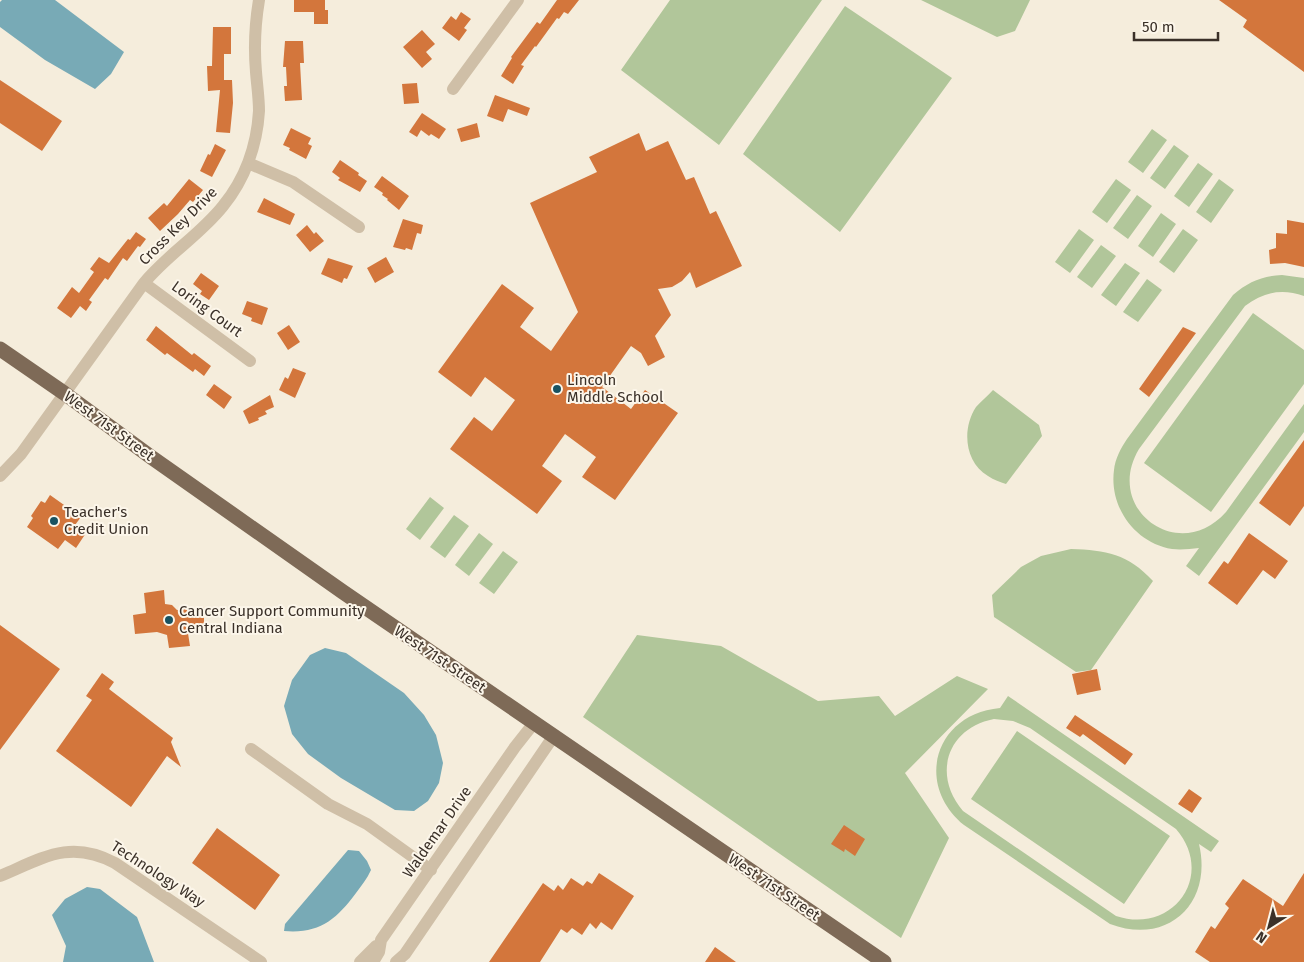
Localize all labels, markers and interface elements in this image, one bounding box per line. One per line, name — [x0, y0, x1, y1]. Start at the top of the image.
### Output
scale bar — [1134, 10, 1218, 42]
text: 50 m — [1142, 18, 1175, 36]
street label: Cross Key Drive — [135, 183, 221, 269]
street label: Loring Court — [168, 277, 246, 341]
place label: Lincoln Middle School — [567, 371, 664, 406]
marker: Lincoln Middle School — [551, 383, 563, 395]
street label: West 71st Street — [61, 387, 158, 465]
place label: Teacher's Credit Union — [64, 503, 149, 538]
marker: Teacher's Credit Union — [48, 515, 60, 527]
place label: Cancer Support Community Central Indiana — [179, 602, 365, 637]
marker: Cancer Support Community Central Indiana — [163, 614, 175, 626]
street label: West 71st Street — [391, 622, 490, 697]
street label: Waldemar Drive — [399, 783, 475, 881]
street label: Technology Way — [108, 837, 209, 911]
street label: West 71st Street — [725, 850, 824, 925]
north arrow — [1244, 902, 1294, 952]
text: N — [1253, 928, 1270, 947]

